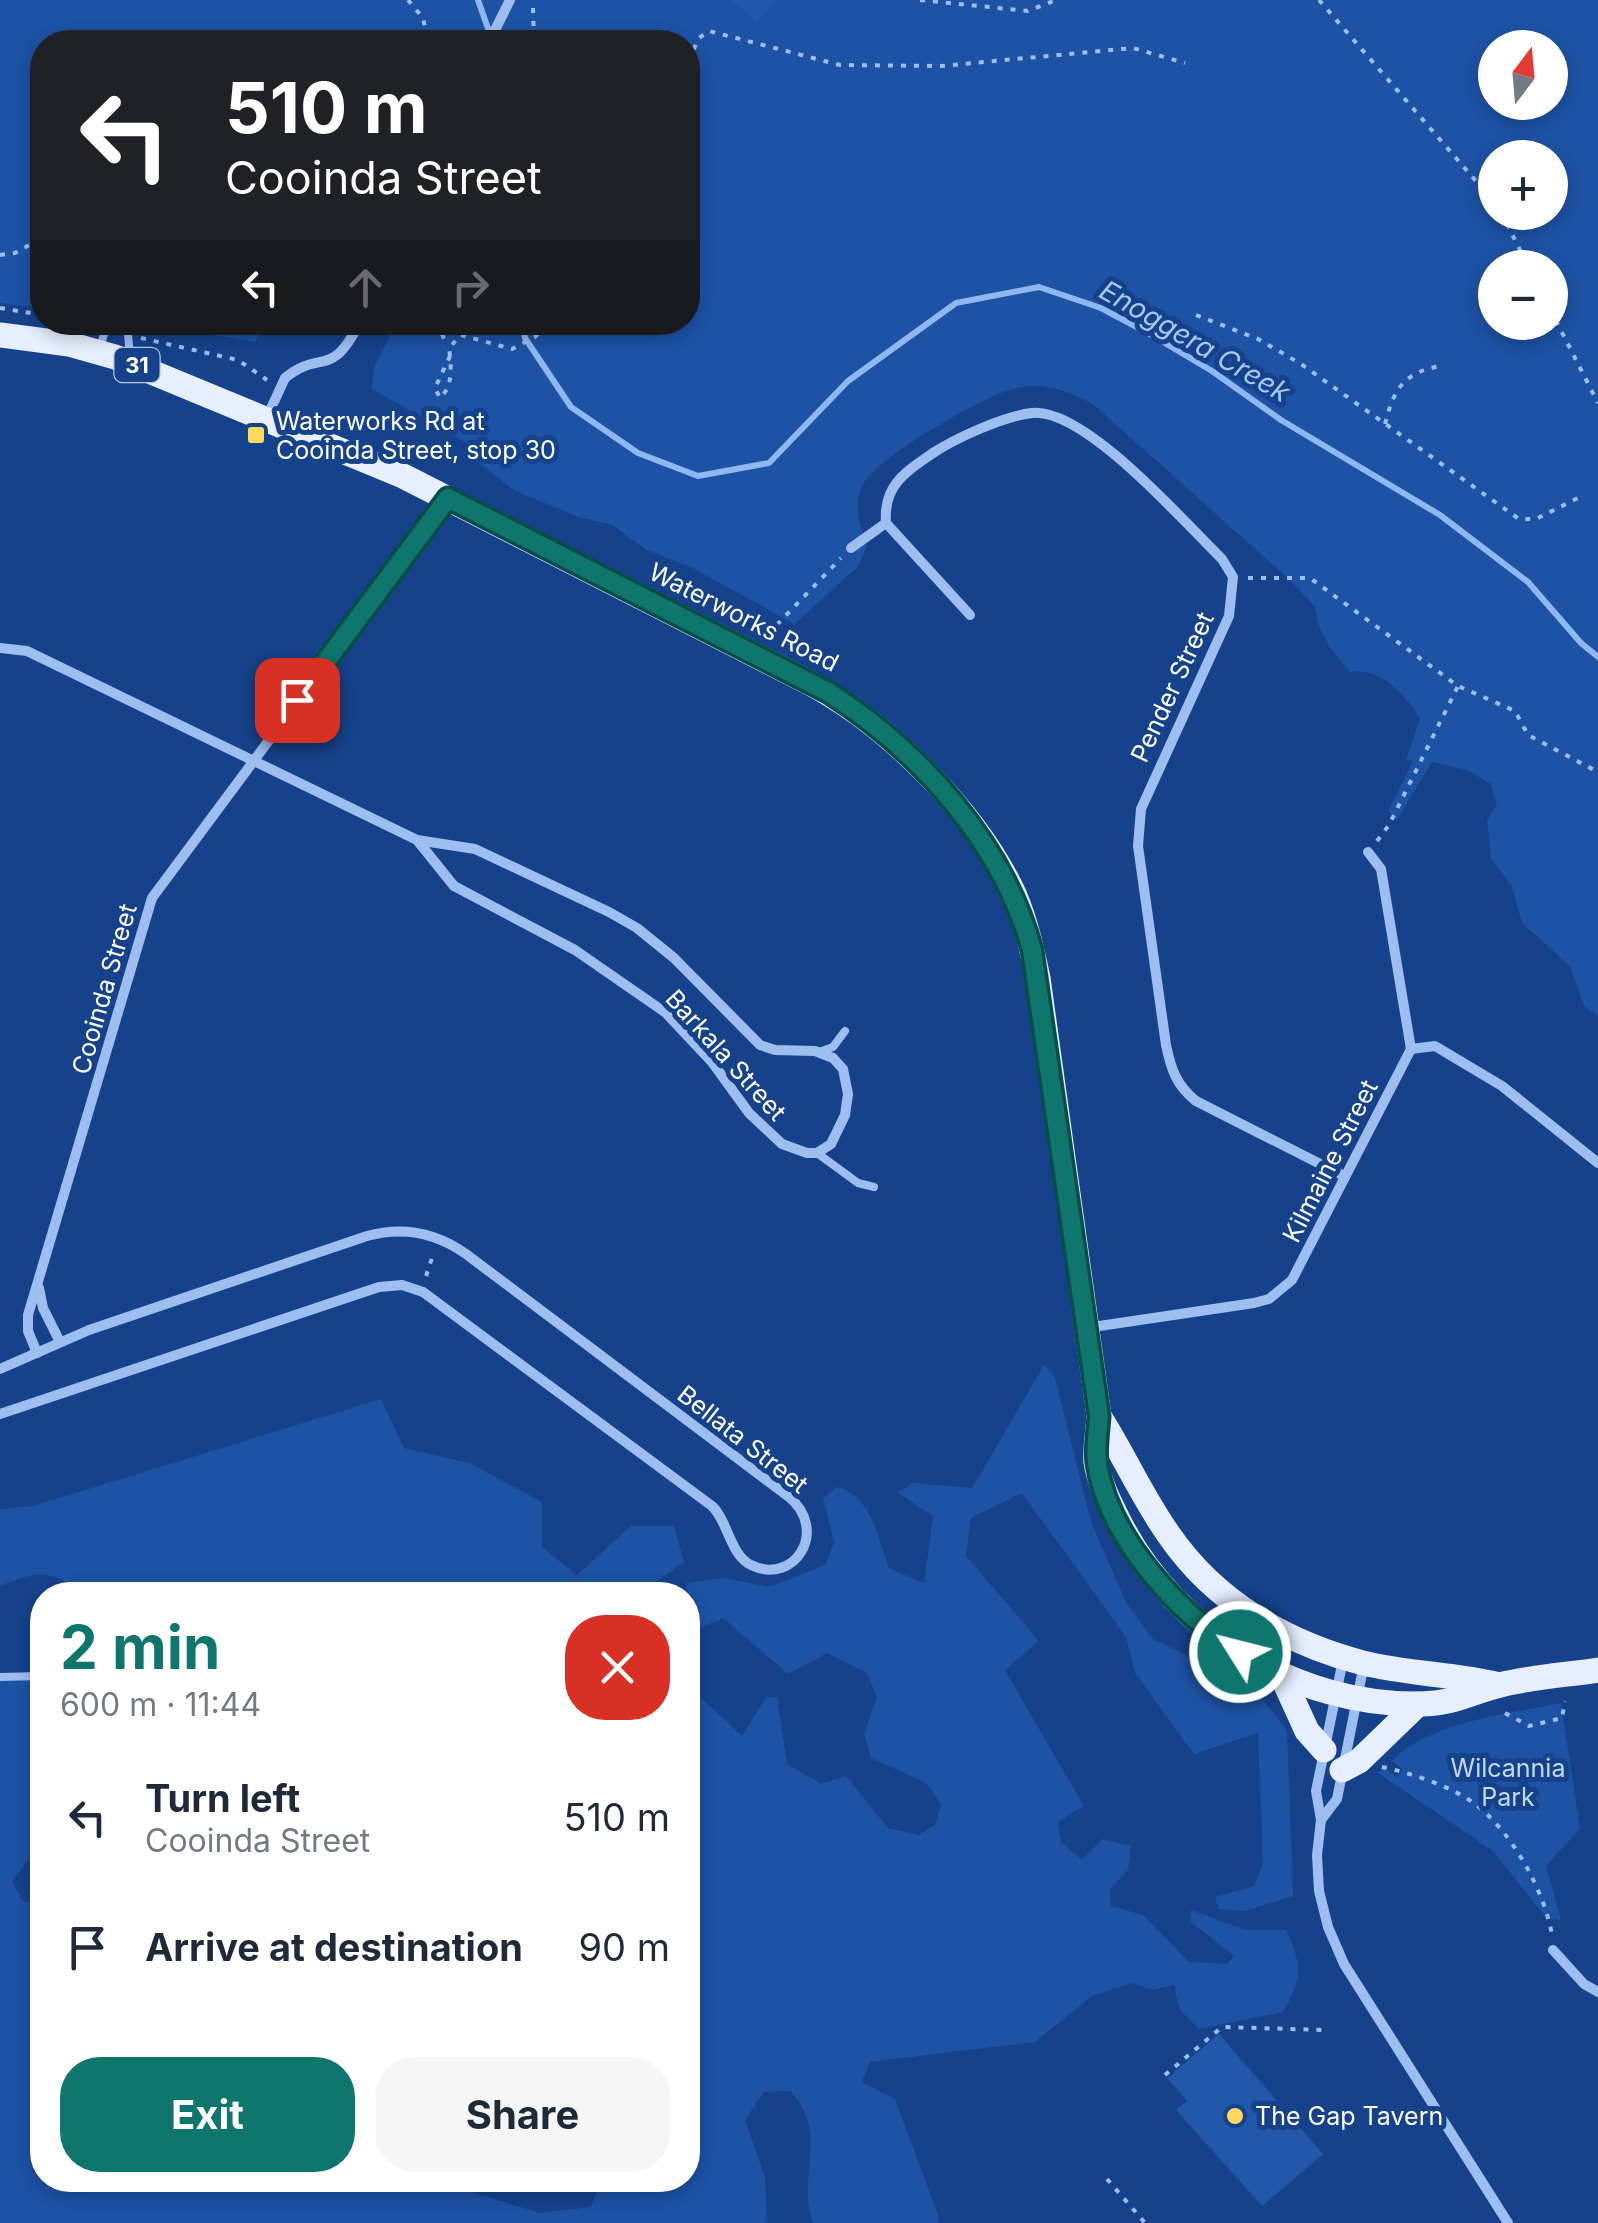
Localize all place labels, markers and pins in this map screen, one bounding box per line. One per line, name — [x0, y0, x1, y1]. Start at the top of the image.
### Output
place label: Waterworks Rd at Cooinda Street, stop 30 — [276, 406, 556, 465]
marker: Waterworks Rd at Cooinda Street, stop 30 — [245, 424, 267, 446]
pin — [255, 658, 340, 743]
place label: The Gap Tavern — [1255, 2101, 1443, 2131]
marker: The Gap Tavern — [1224, 2105, 1246, 2127]

